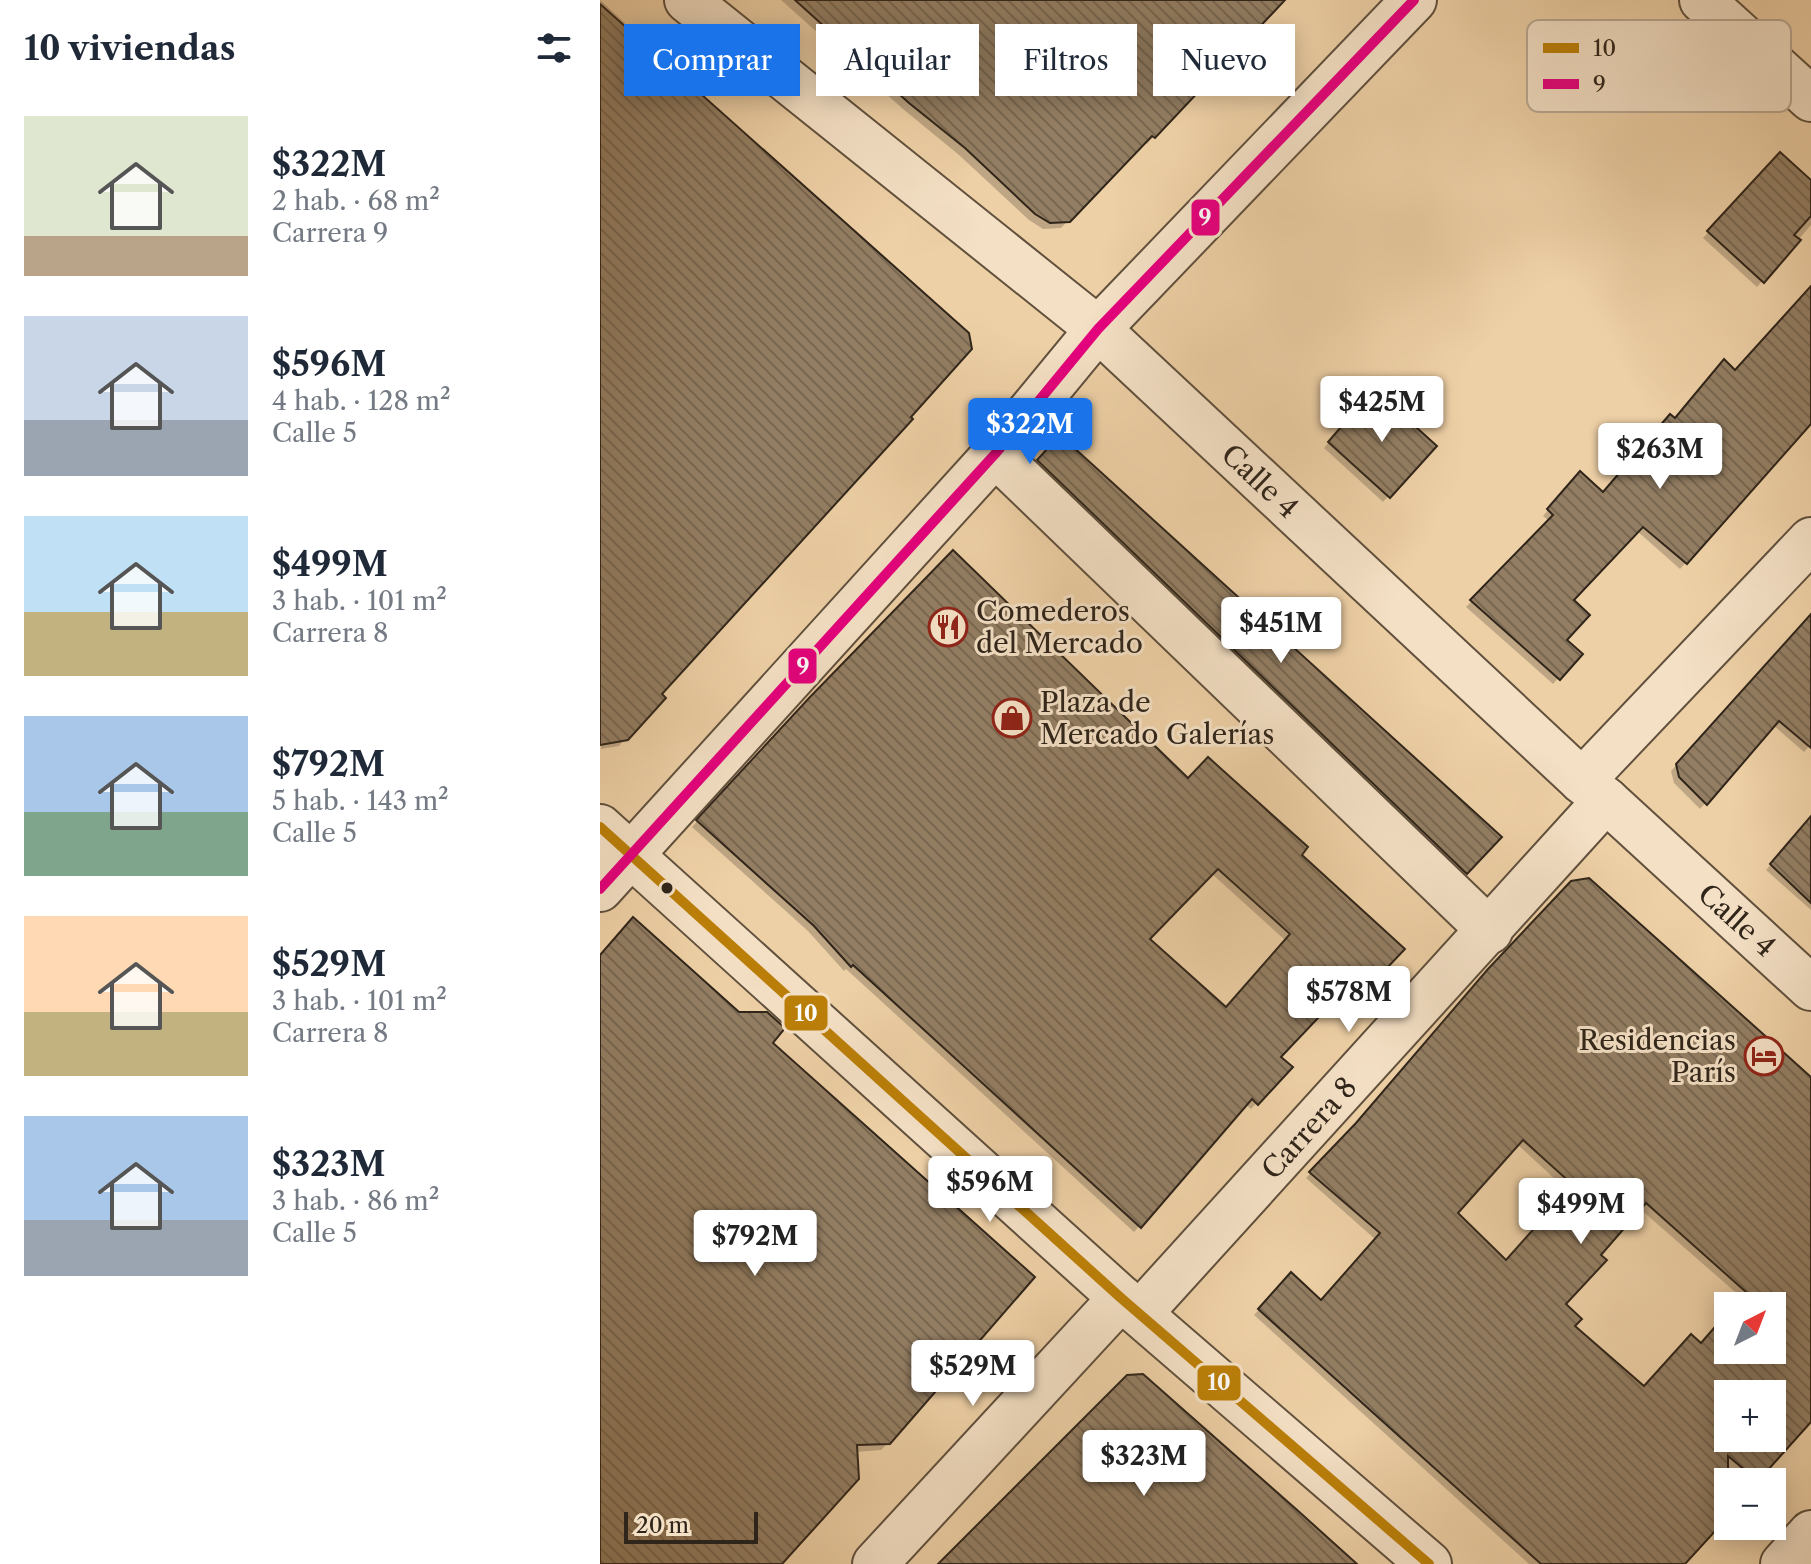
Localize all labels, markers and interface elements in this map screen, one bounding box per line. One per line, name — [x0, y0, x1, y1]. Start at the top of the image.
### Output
legend — [1527, 20, 1791, 112]
chip: Comprar — [624, 24, 800, 96]
chip: Alquilar — [816, 24, 979, 96]
chip: Filtros — [995, 24, 1137, 96]
chip: Nuevo — [1153, 24, 1295, 96]
icon: filters — [532, 26, 576, 70]
text: 10 viviendas — [24, 27, 235, 69]
text: 10 — [1593, 35, 1616, 62]
text: 9 — [1593, 71, 1606, 98]
text: $322M — [272, 143, 386, 185]
icon: home — [88, 148, 184, 244]
text: 2 hab. · 68 m² — [272, 185, 440, 217]
line badge: 9 — [1190, 198, 1221, 237]
text: 9 — [1198, 204, 1212, 231]
text: Carrera 9 — [272, 217, 388, 249]
text: $596M — [272, 343, 386, 385]
icon: home — [88, 348, 184, 444]
pin: $425M — [1326, 376, 1438, 444]
text: 4 hab. · 128 m² — [272, 385, 451, 417]
text: $425M — [1338, 386, 1426, 418]
pin: $322M — [974, 398, 1086, 466]
text: $322M — [986, 408, 1074, 440]
text: Calle 5 — [272, 417, 357, 449]
pin: $263M — [1604, 423, 1716, 491]
text: $263M — [1616, 433, 1704, 465]
street label: Calle 4 — [1215, 437, 1305, 525]
text: $499M — [272, 543, 388, 585]
icon: home — [88, 548, 184, 644]
text: 3 hab. · 101 m² — [272, 585, 447, 617]
place label: Comederos del Mercado — [976, 594, 1143, 660]
pin: $451M — [1225, 597, 1337, 665]
restaurant icon: Comederos del Mercado — [927, 606, 969, 648]
text: $451M — [1239, 607, 1323, 639]
text: Carrera 8 — [272, 617, 388, 649]
line badge: 9 — [787, 647, 818, 685]
text: 9 — [796, 653, 810, 680]
place label: Plaza de Mercado Galerías — [1040, 685, 1275, 751]
shop icon: Plaza de Mercado Galerías — [991, 697, 1033, 739]
text: $792M — [272, 743, 385, 785]
icon: home — [88, 748, 184, 844]
text: 5 hab. · 143 m² — [272, 785, 449, 817]
text: Calle 5 — [272, 817, 357, 849]
street label: Calle 4 — [1691, 876, 1783, 964]
unlabelled marker — [659, 880, 675, 896]
text: $529M — [272, 943, 386, 985]
icon: home — [88, 948, 184, 1044]
pin: $578M — [1293, 966, 1405, 1034]
text: $578M — [1306, 976, 1392, 1008]
text: 3 hab. · 101 m² — [272, 985, 447, 1017]
line badge: 10 — [783, 994, 829, 1032]
text: 10 — [794, 1000, 818, 1027]
text: Carrera 8 — [272, 1017, 388, 1049]
place label: Residencias París — [1579, 1023, 1736, 1089]
hotel icon: Residencias París — [1743, 1035, 1785, 1077]
street label: Carrera 8 — [1254, 1070, 1364, 1186]
text: $323M — [272, 1143, 386, 1185]
icon: home — [88, 1148, 184, 1244]
pin: $596M — [934, 1156, 1046, 1224]
text: $596M — [946, 1166, 1034, 1198]
pin: $499M — [1525, 1178, 1637, 1246]
text: 3 hab. · 86 m² — [272, 1185, 439, 1217]
text: $499M — [1537, 1188, 1625, 1220]
pin: $792M — [699, 1210, 811, 1278]
text: Calle 5 — [272, 1217, 357, 1249]
text: $792M — [712, 1220, 798, 1252]
north arrow — [1714, 1292, 1786, 1364]
map controls — [1714, 1292, 1786, 1540]
pin: $529M — [917, 1340, 1029, 1408]
text: $529M — [929, 1350, 1017, 1382]
line badge: 10 — [1196, 1364, 1242, 1402]
text: 10 — [1207, 1369, 1231, 1396]
button: + — [1714, 1380, 1786, 1452]
pin: $323M — [1088, 1430, 1200, 1498]
text: $323M — [1101, 1440, 1187, 1472]
button: − — [1714, 1468, 1786, 1540]
scale bar — [624, 1508, 758, 1544]
text: 20 m — [636, 1512, 689, 1539]

